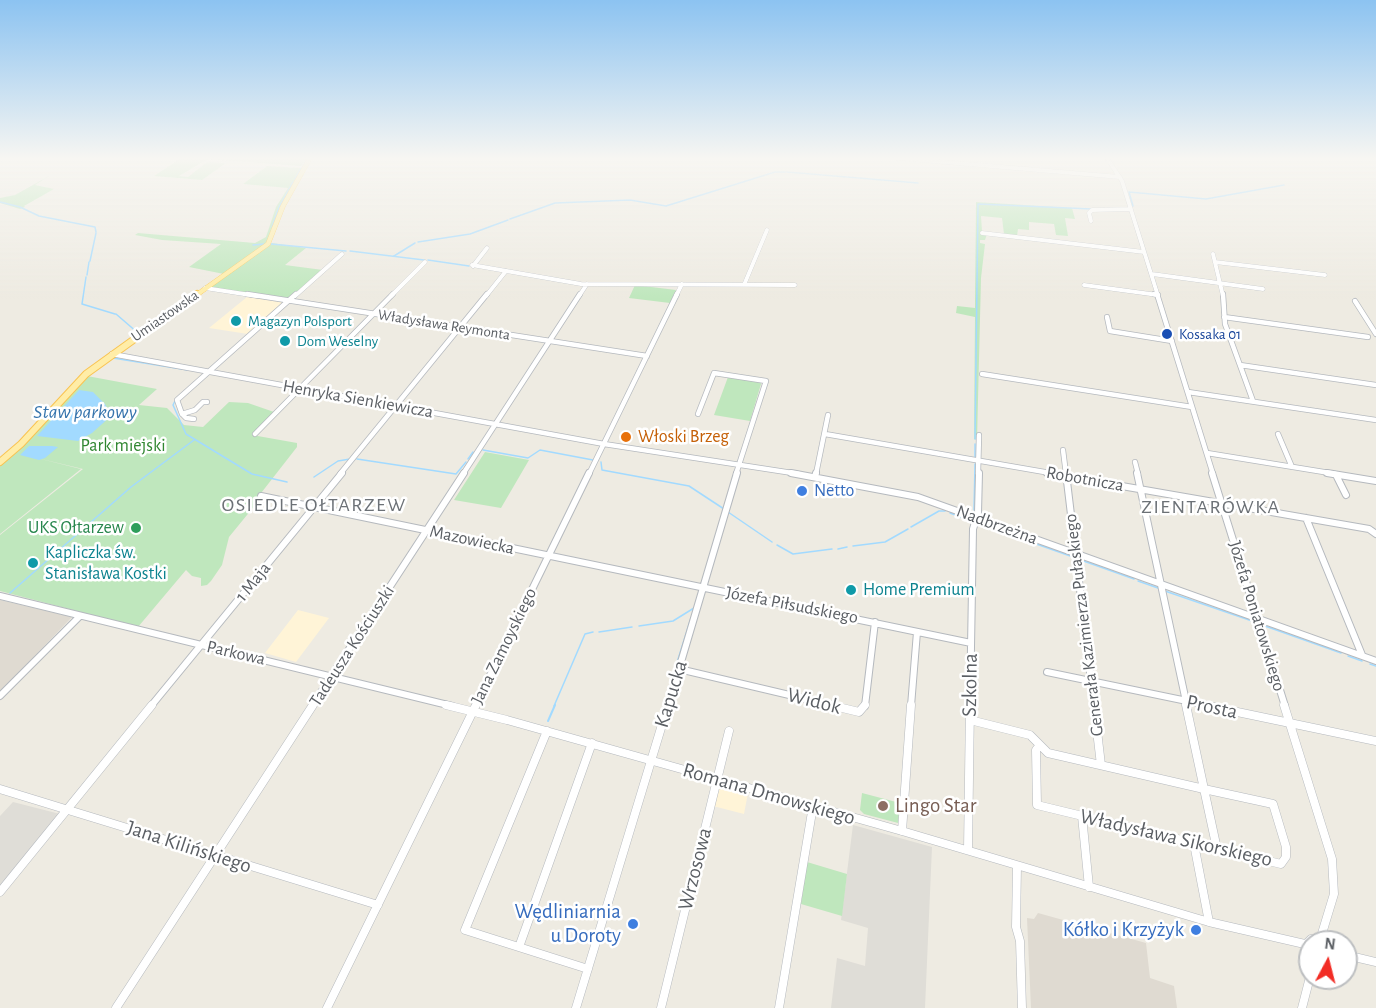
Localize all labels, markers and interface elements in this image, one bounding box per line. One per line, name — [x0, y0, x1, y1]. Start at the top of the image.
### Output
street label: Umiastowska — [128, 286, 202, 346]
street label: Władysława Reymonta — [377, 306, 511, 344]
place label: Magazyn Polsport — [248, 312, 352, 330]
marker: Magazyn Polsport — [229, 314, 243, 328]
place label: Kossaka 01 — [1179, 325, 1241, 343]
marker: Kossaka 01 — [1160, 327, 1174, 341]
place label: Dom Weselny — [297, 332, 378, 350]
marker: Dom Weselny — [278, 334, 292, 348]
street label: Henryka Sienkiewicza — [281, 375, 435, 423]
water label: Staw parkowy — [33, 400, 137, 424]
place label: Włoski Brzeg — [638, 426, 729, 448]
marker: Włoski Brzeg — [619, 430, 633, 444]
park label: Park miejski — [80, 435, 166, 457]
street label: Robotnicza — [1045, 462, 1125, 496]
place label: Netto — [814, 480, 854, 502]
marker: Netto — [795, 484, 809, 498]
district label: OSIEDLE OŁTARZEW — [221, 493, 407, 517]
district label: ZIENTARÓWKA — [1141, 495, 1281, 519]
street label: Nadbrzeżna — [953, 500, 1041, 550]
street label: Generała Kazimierza Pułaskiego — [1060, 513, 1108, 737]
place label: UKS Ołtarzew — [28, 517, 124, 539]
street label: Mazowiecka — [428, 520, 516, 560]
marker: UKS Ołtarzew — [129, 521, 143, 535]
street label: Józefa Poniatowskiego — [1224, 538, 1290, 694]
place label: Kapliczka św. Stanisława Kostki — [45, 542, 167, 584]
marker: Kapliczka św. Stanisława Kostki — [26, 556, 40, 570]
street label: 1 Maja — [231, 558, 275, 606]
place label: Home Premium — [863, 579, 975, 601]
street label: Tadeusza Kościuszki — [305, 581, 399, 711]
street label: Józefa Piłsudskiego — [724, 582, 860, 628]
marker: Home Premium — [844, 583, 858, 597]
street label: Jana Zamoyskiego — [466, 584, 542, 708]
street label: Parkowa — [205, 636, 267, 670]
street label: Szkolna — [957, 653, 983, 717]
street label: Kapucka — [649, 657, 693, 731]
street label: Widok — [784, 682, 844, 720]
street label: Prosta — [1184, 689, 1240, 725]
street label: Romana Dmowskiego — [680, 757, 858, 831]
place label: Lingo Star — [895, 793, 977, 819]
marker: Lingo Star — [876, 799, 890, 813]
street label: Władysława Sikorskiego — [1077, 804, 1275, 872]
street label: Jana Kilińskiego — [123, 815, 255, 879]
street label: Wrzosowa — [673, 825, 717, 913]
place label: Wędliniarnia u Doroty — [515, 899, 621, 949]
marker: Wędliniarnia u Doroty — [626, 917, 640, 931]
place label: Kółko i Krzyżyk — [1063, 917, 1184, 943]
marker: Kółko i Krzyżyk — [1189, 923, 1203, 937]
north arrow — [1298, 930, 1358, 990]
text: N — [1323, 936, 1336, 953]

